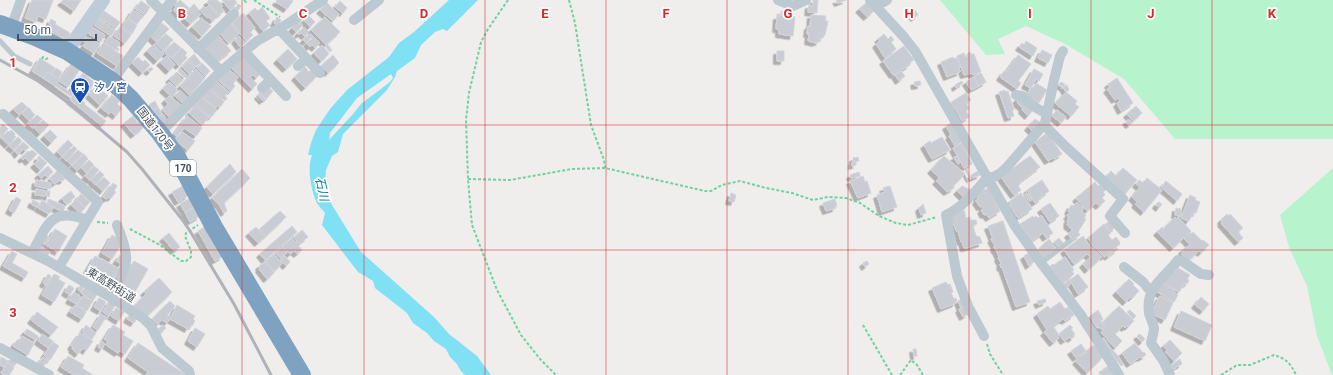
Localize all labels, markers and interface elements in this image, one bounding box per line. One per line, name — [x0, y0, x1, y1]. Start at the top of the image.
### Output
text: B — [178, 6, 186, 21]
text: C — [299, 6, 308, 21]
text: D — [420, 6, 428, 21]
text: E — [541, 6, 549, 21]
text: F — [662, 6, 670, 21]
text: G — [784, 6, 793, 21]
text: H — [904, 6, 914, 21]
text: I — [1028, 6, 1032, 21]
text: J — [1147, 6, 1155, 21]
text: K — [1268, 6, 1277, 21]
scale bar — [18, 16, 96, 42]
text: 50 m — [24, 23, 51, 37]
text: 1 — [9, 55, 17, 70]
station icon: 汐ノ宮 — [69, 76, 91, 104]
place label: 汐ノ宮 — [94, 81, 127, 94]
street label: 国道170号 — [134, 105, 176, 153]
road number: 170 — [170, 160, 196, 176]
water label: 石川 — [312, 176, 332, 204]
text: 2 — [9, 180, 17, 195]
street label: 東高野街道 — [84, 265, 138, 305]
text: 3 — [9, 305, 17, 320]

